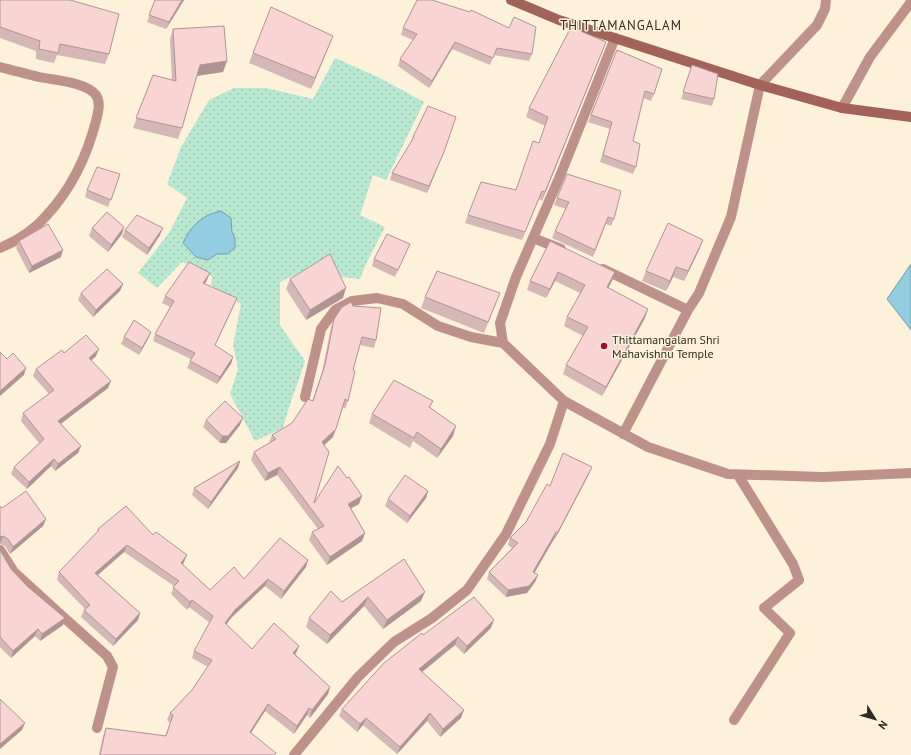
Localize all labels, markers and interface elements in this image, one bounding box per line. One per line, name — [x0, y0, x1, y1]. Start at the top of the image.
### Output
district label: THITTAMANGALAM — [560, 17, 682, 34]
place label: Thittamangalam Shri Mahavishnu Temple — [612, 332, 720, 361]
marker: Thittamangalam Shri Mahavishnu Temple — [599, 341, 609, 351]
north arrow — [855, 699, 895, 739]
text: N — [875, 718, 891, 732]

